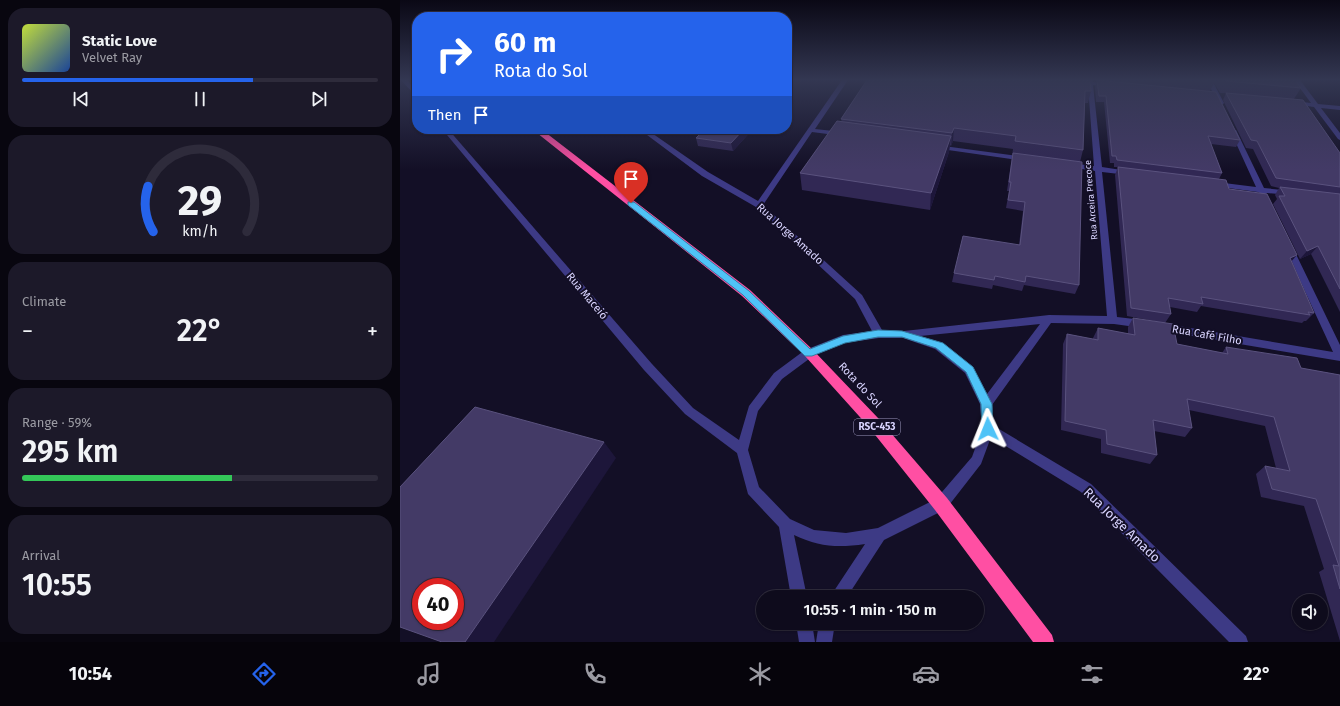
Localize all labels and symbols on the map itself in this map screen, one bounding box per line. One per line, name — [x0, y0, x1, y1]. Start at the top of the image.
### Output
street label: Rua Arceira Precoce — [1083, 160, 1099, 240]
pin — [614, 162, 648, 203]
street label: Rua Jorge Amado — [754, 201, 826, 267]
street label: Rua Maceió — [564, 270, 610, 322]
street label: Rua Café Filho — [1171, 322, 1243, 348]
street label: Rota do Sol — [836, 360, 884, 410]
position arrow — [967, 408, 1009, 450]
road number: RSC-453 — [854, 419, 900, 435]
street label: Rua Jorge Amado — [1081, 485, 1163, 565]
speed limit sign: 40 — [412, 578, 464, 630]

